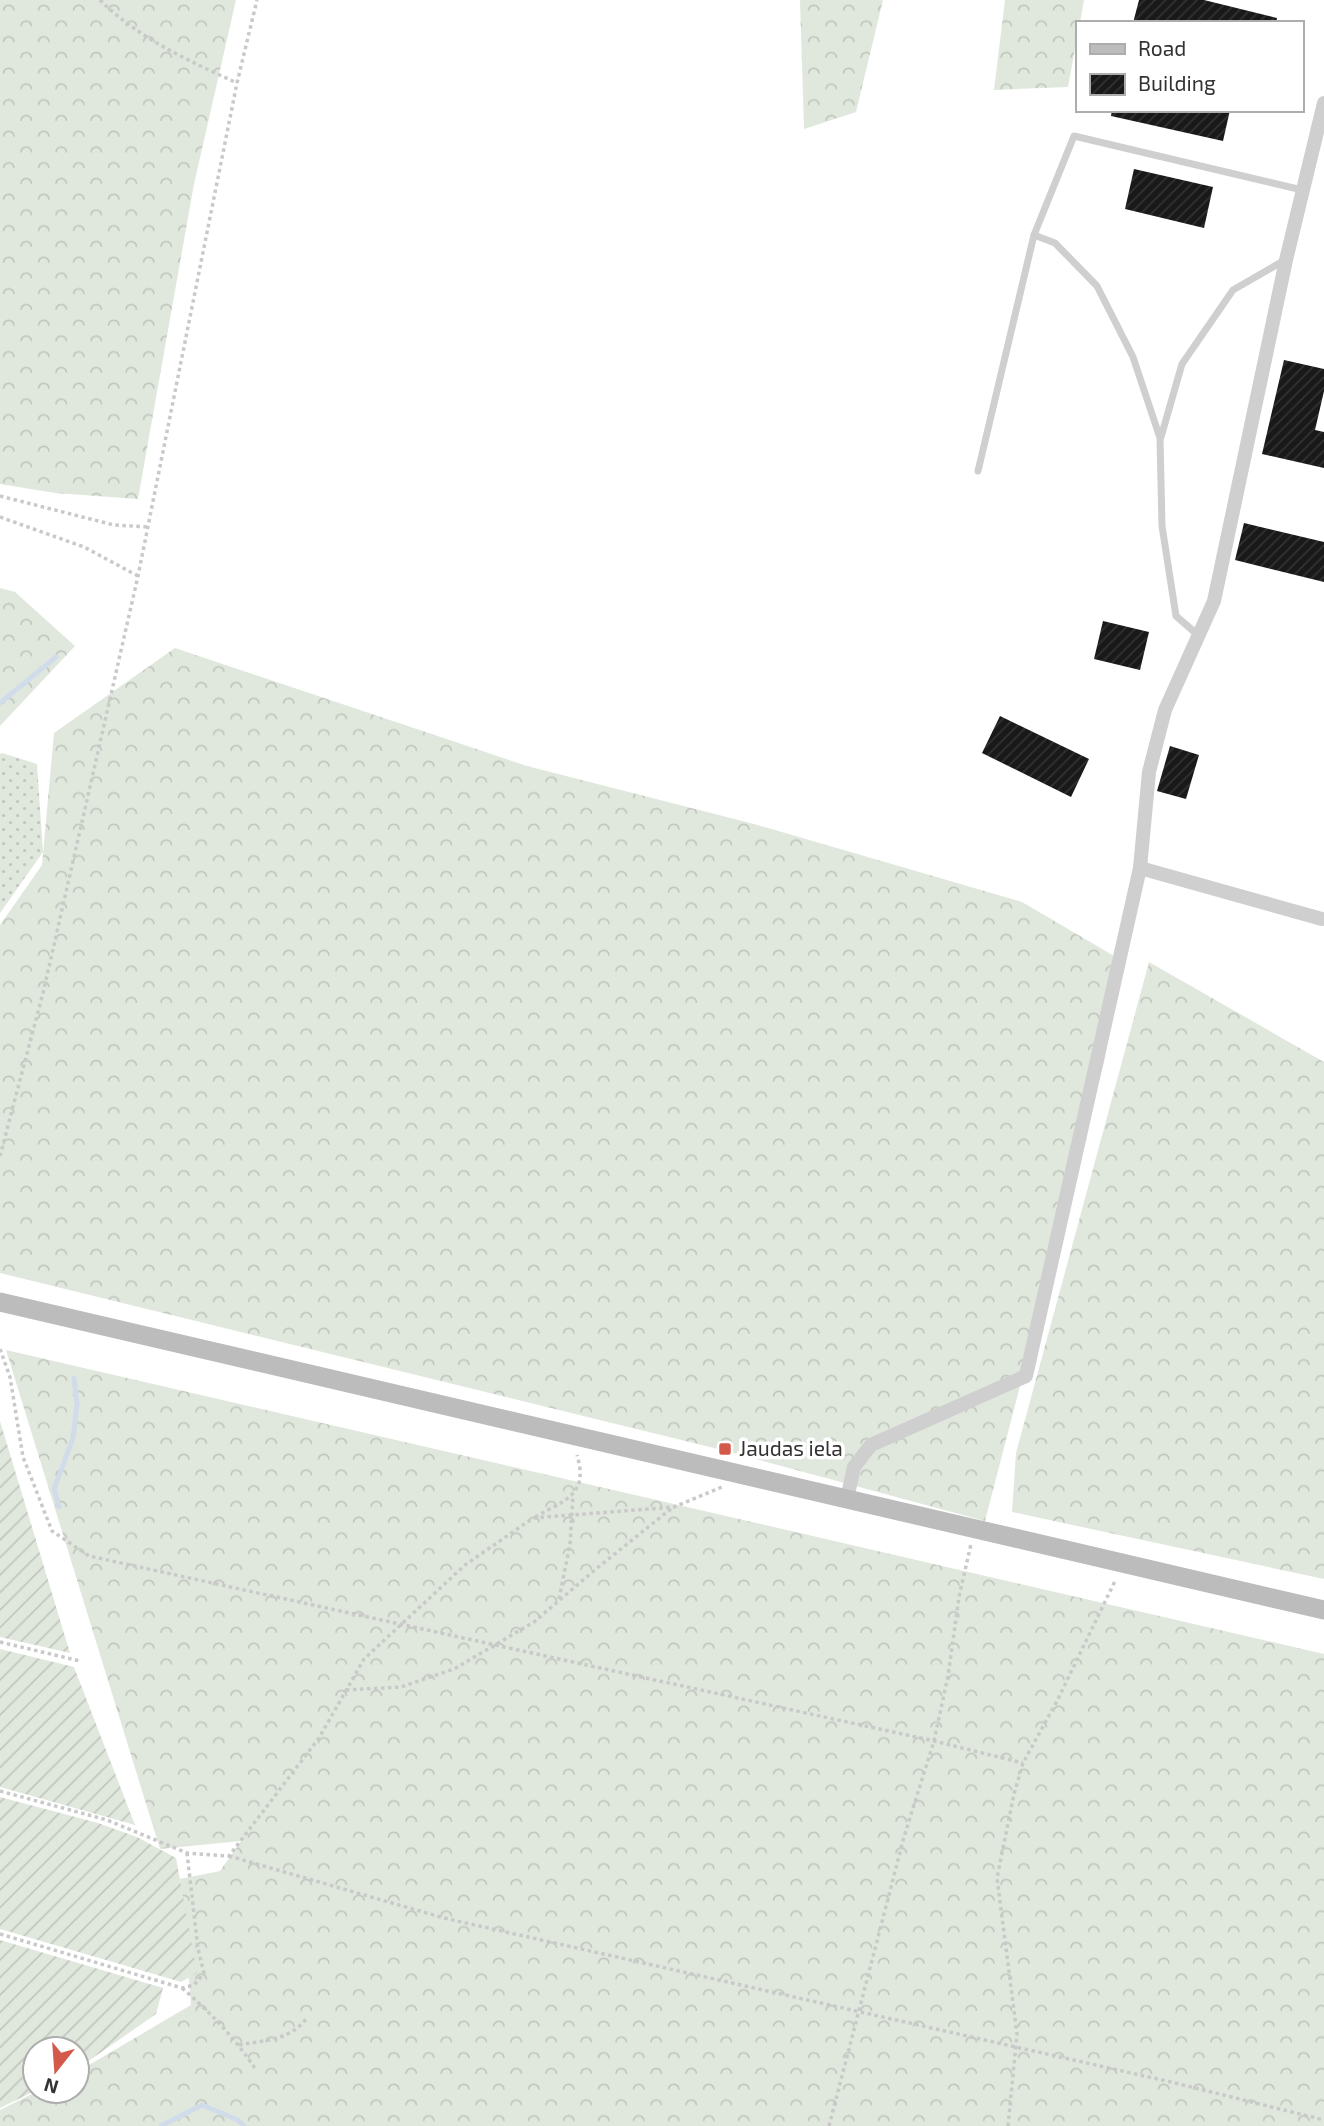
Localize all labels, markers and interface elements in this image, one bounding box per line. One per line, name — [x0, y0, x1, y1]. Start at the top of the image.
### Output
legend — [1076, 21, 1303, 112]
text: Road — [1138, 35, 1186, 60]
text: Building — [1138, 70, 1216, 95]
place label: Jaudas iela — [739, 1435, 843, 1460]
marker: Jaudas iela — [717, 1441, 733, 1457]
north arrow — [21, 2035, 91, 2105]
text: N — [41, 2074, 61, 2100]

